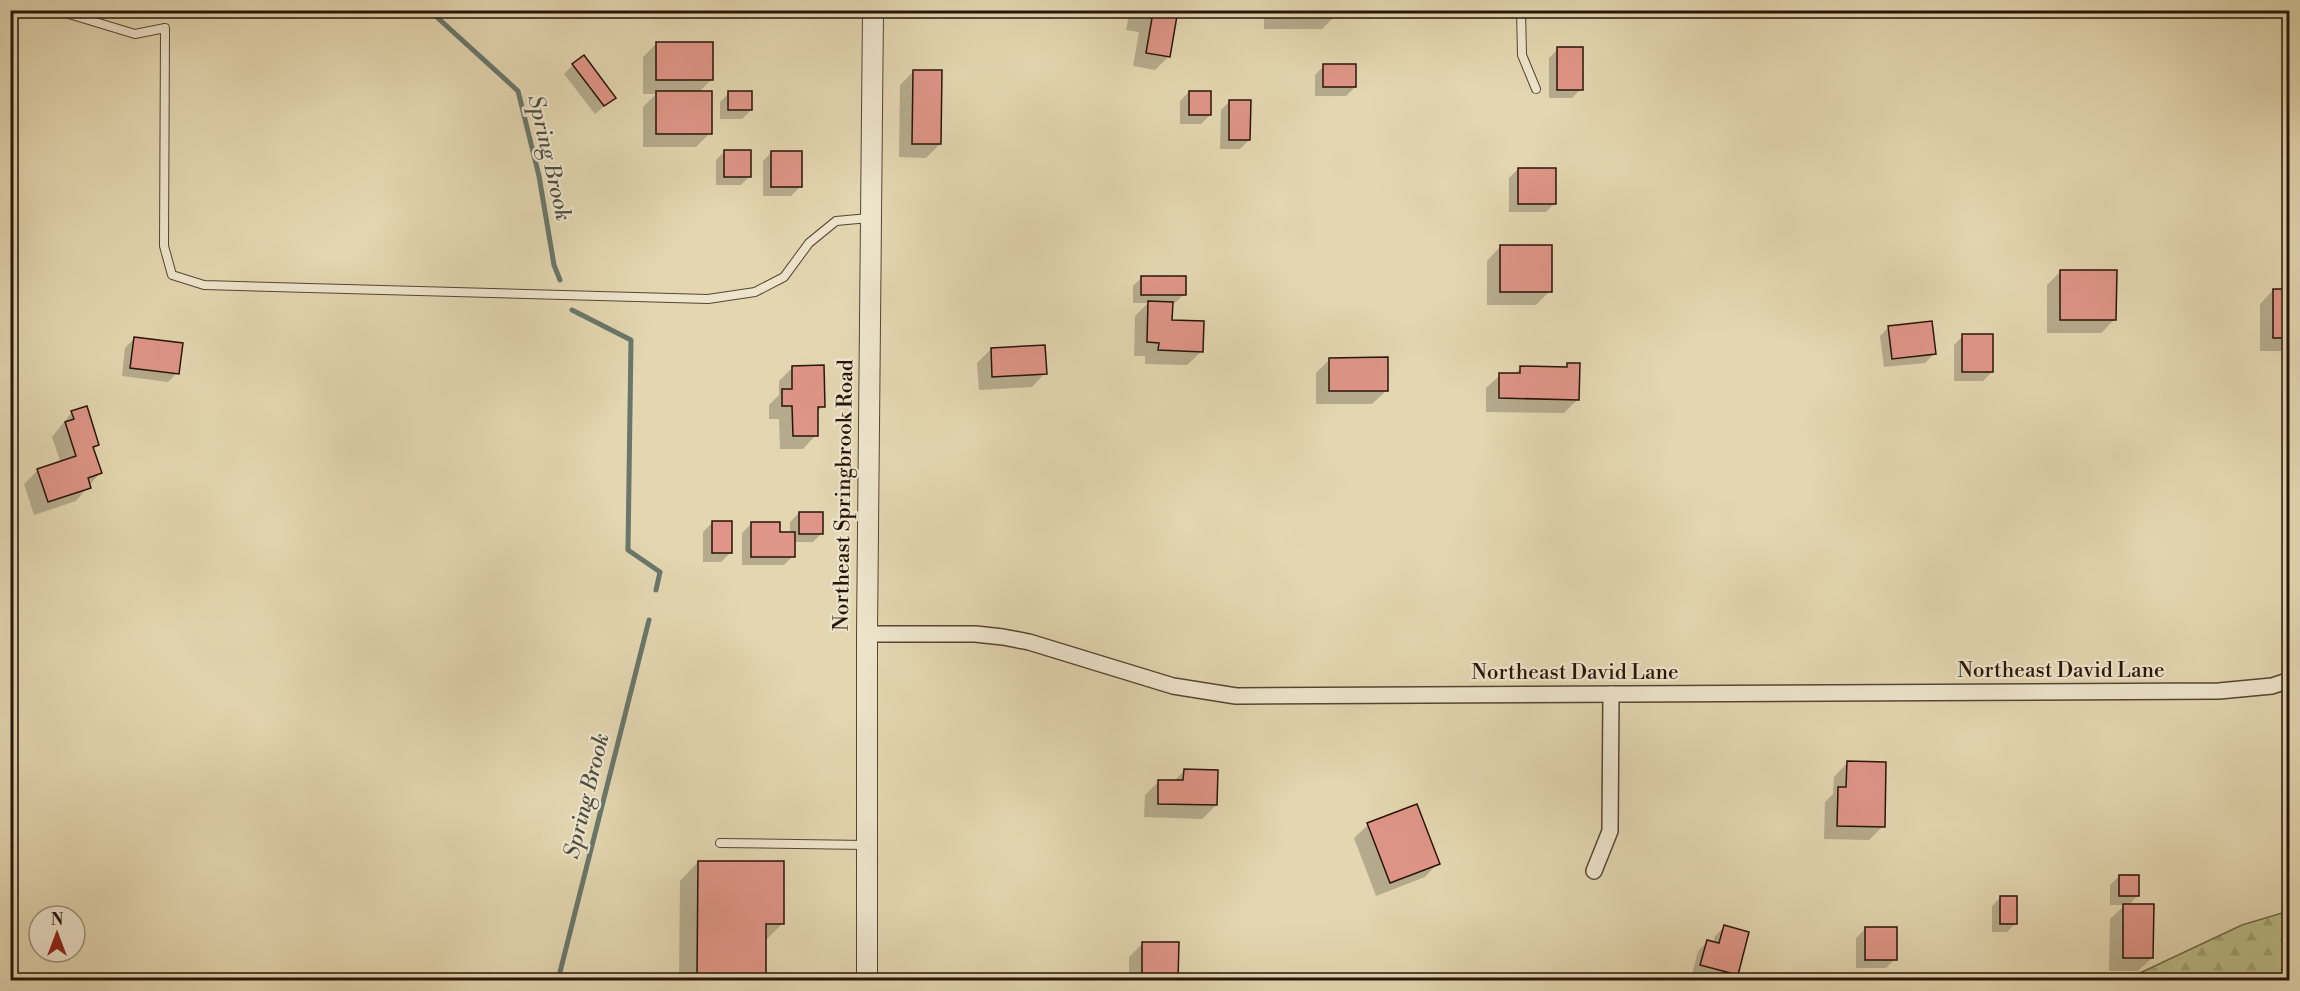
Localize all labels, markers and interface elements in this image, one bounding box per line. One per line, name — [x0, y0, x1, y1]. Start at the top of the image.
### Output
water label: Spring Brook — [521, 93, 577, 223]
street label: Northeast Springbrook Road — [829, 359, 859, 631]
street label: Northeast David Lane — [1957, 658, 2165, 684]
street label: Northeast David Lane — [1471, 660, 1679, 686]
water label: Spring Brook — [558, 731, 616, 861]
north arrow — [27, 904, 87, 964]
text: N — [51, 910, 64, 930]

